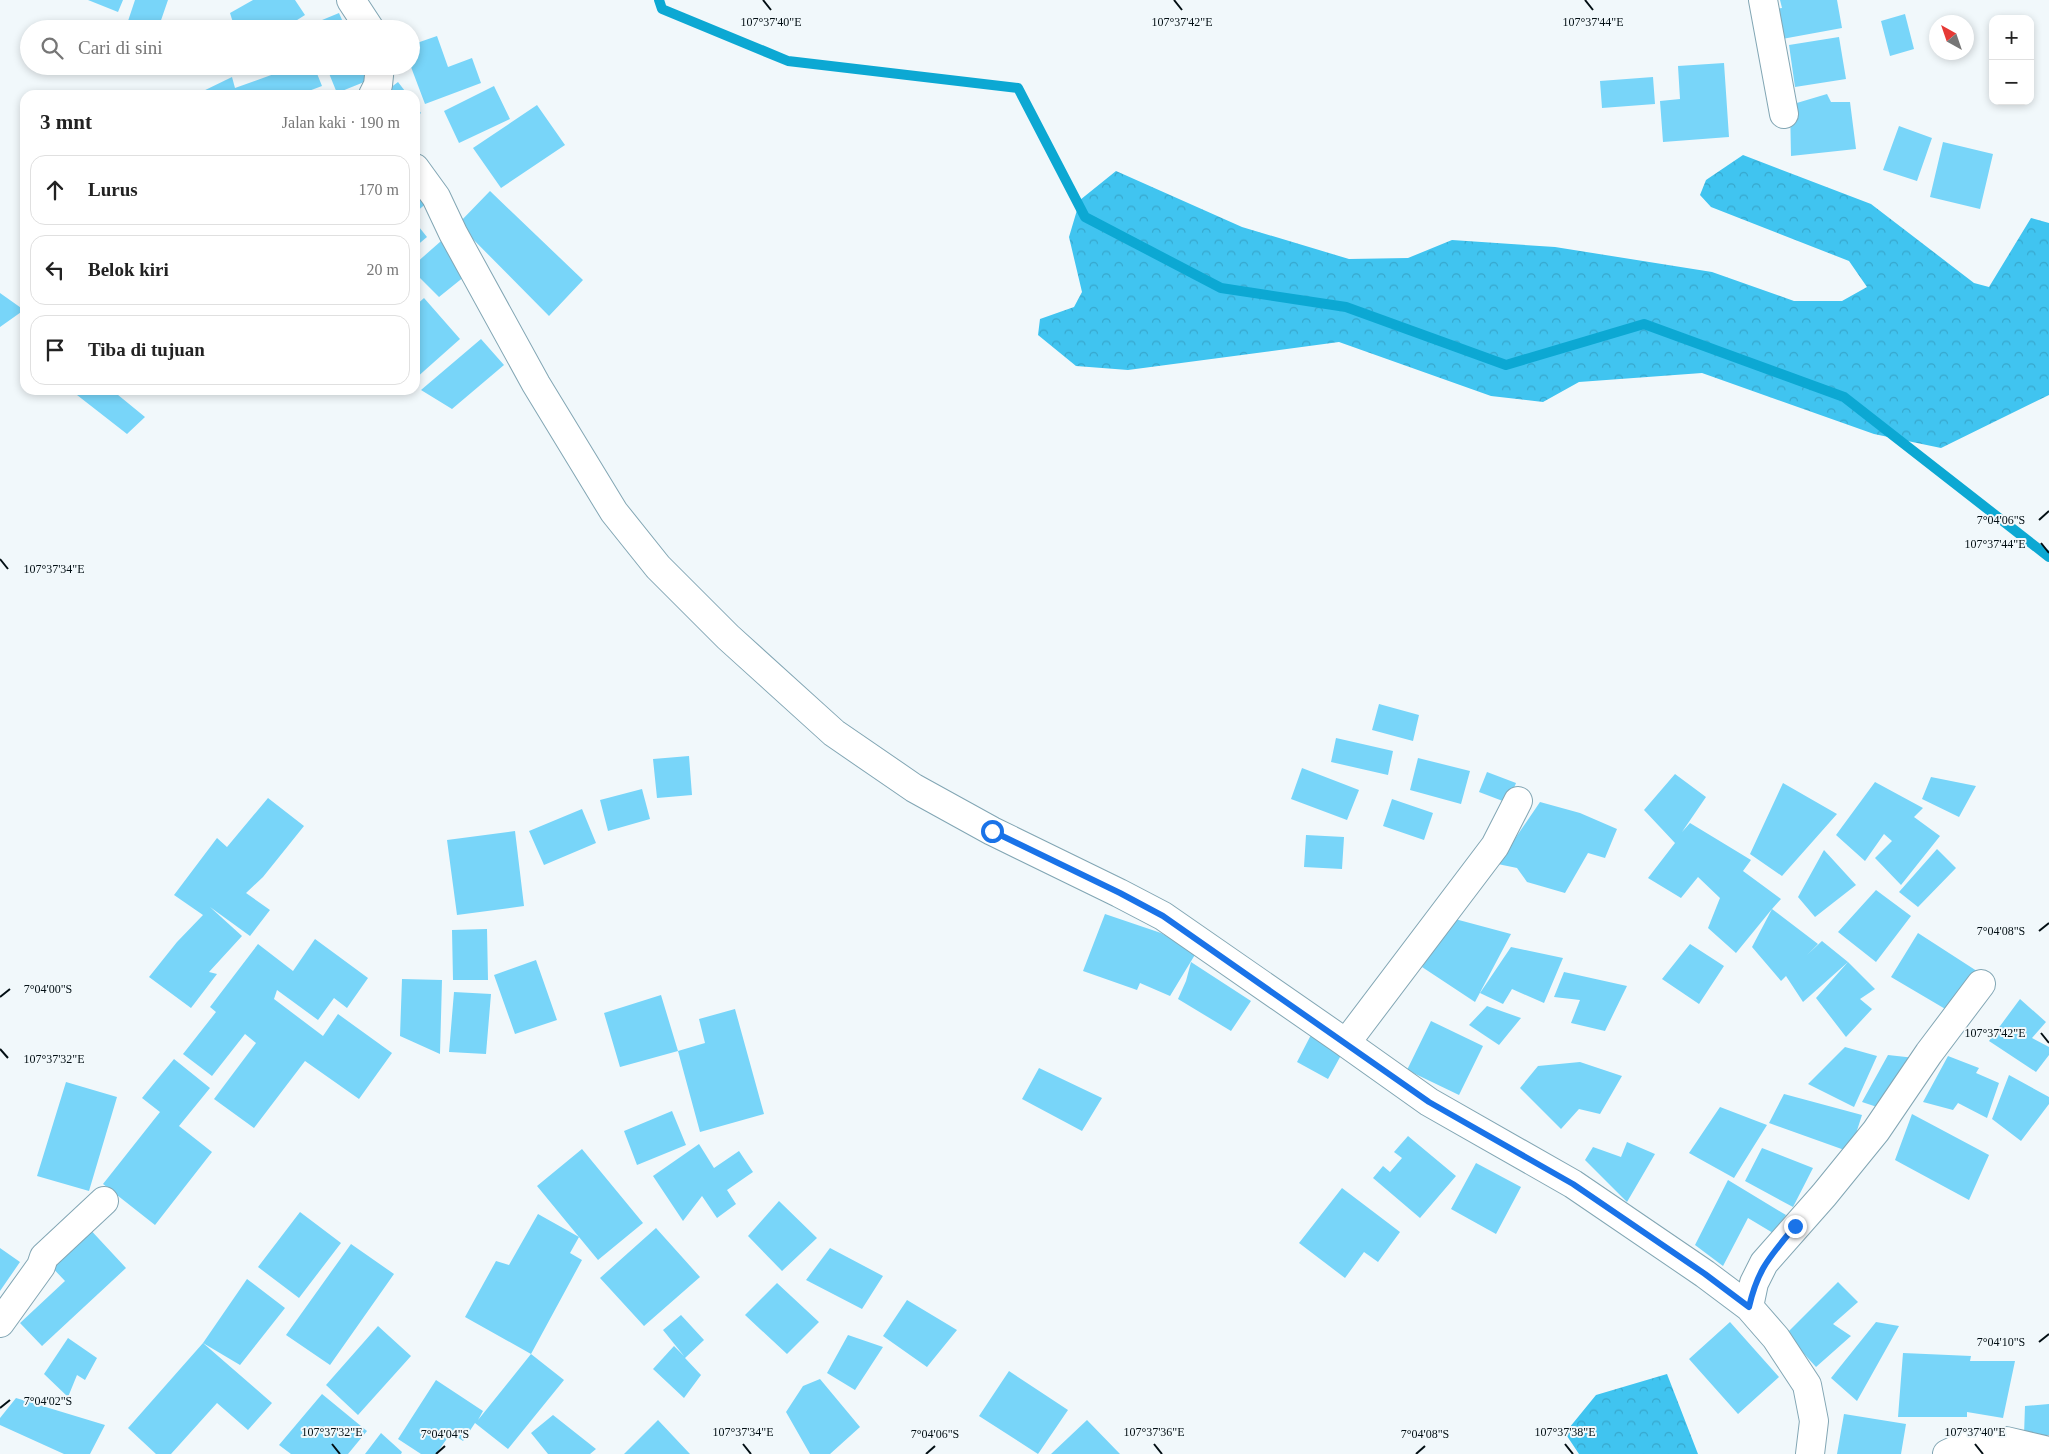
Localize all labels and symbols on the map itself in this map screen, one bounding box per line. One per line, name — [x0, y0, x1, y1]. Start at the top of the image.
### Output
text: 107°37'40"E — [740, 15, 802, 29]
text: 107°37'42"E — [1151, 15, 1213, 29]
text: 107°37'44"E — [1562, 15, 1624, 29]
north arrow — [1929, 15, 1974, 60]
text: 7°04'06"S — [1977, 513, 2025, 527]
text: 107°37'44"E — [1964, 537, 2026, 551]
text: 107°37'34"E — [23, 562, 85, 576]
route start — [981, 820, 1004, 843]
text: 7°04'08"S — [1977, 924, 2025, 938]
text: 7°04'00"S — [24, 982, 72, 996]
text: 107°37'42"E — [1964, 1026, 2026, 1040]
text: 107°37'32"E — [23, 1052, 85, 1066]
route end — [1784, 1215, 1807, 1238]
text: 7°04'10"S — [1977, 1335, 2025, 1349]
text: 7°04'02"S — [24, 1394, 72, 1408]
text: 107°37'32"E — [301, 1425, 363, 1439]
text: 107°37'34"E — [712, 1425, 774, 1439]
text: 107°37'36"E — [1123, 1425, 1185, 1439]
text: 107°37'38"E — [1534, 1425, 1596, 1439]
text: 107°37'40"E — [1944, 1425, 2006, 1439]
text: 7°04'04"S — [421, 1427, 469, 1441]
text: 7°04'06"S — [911, 1427, 959, 1441]
text: 7°04'08"S — [1401, 1427, 1449, 1441]

